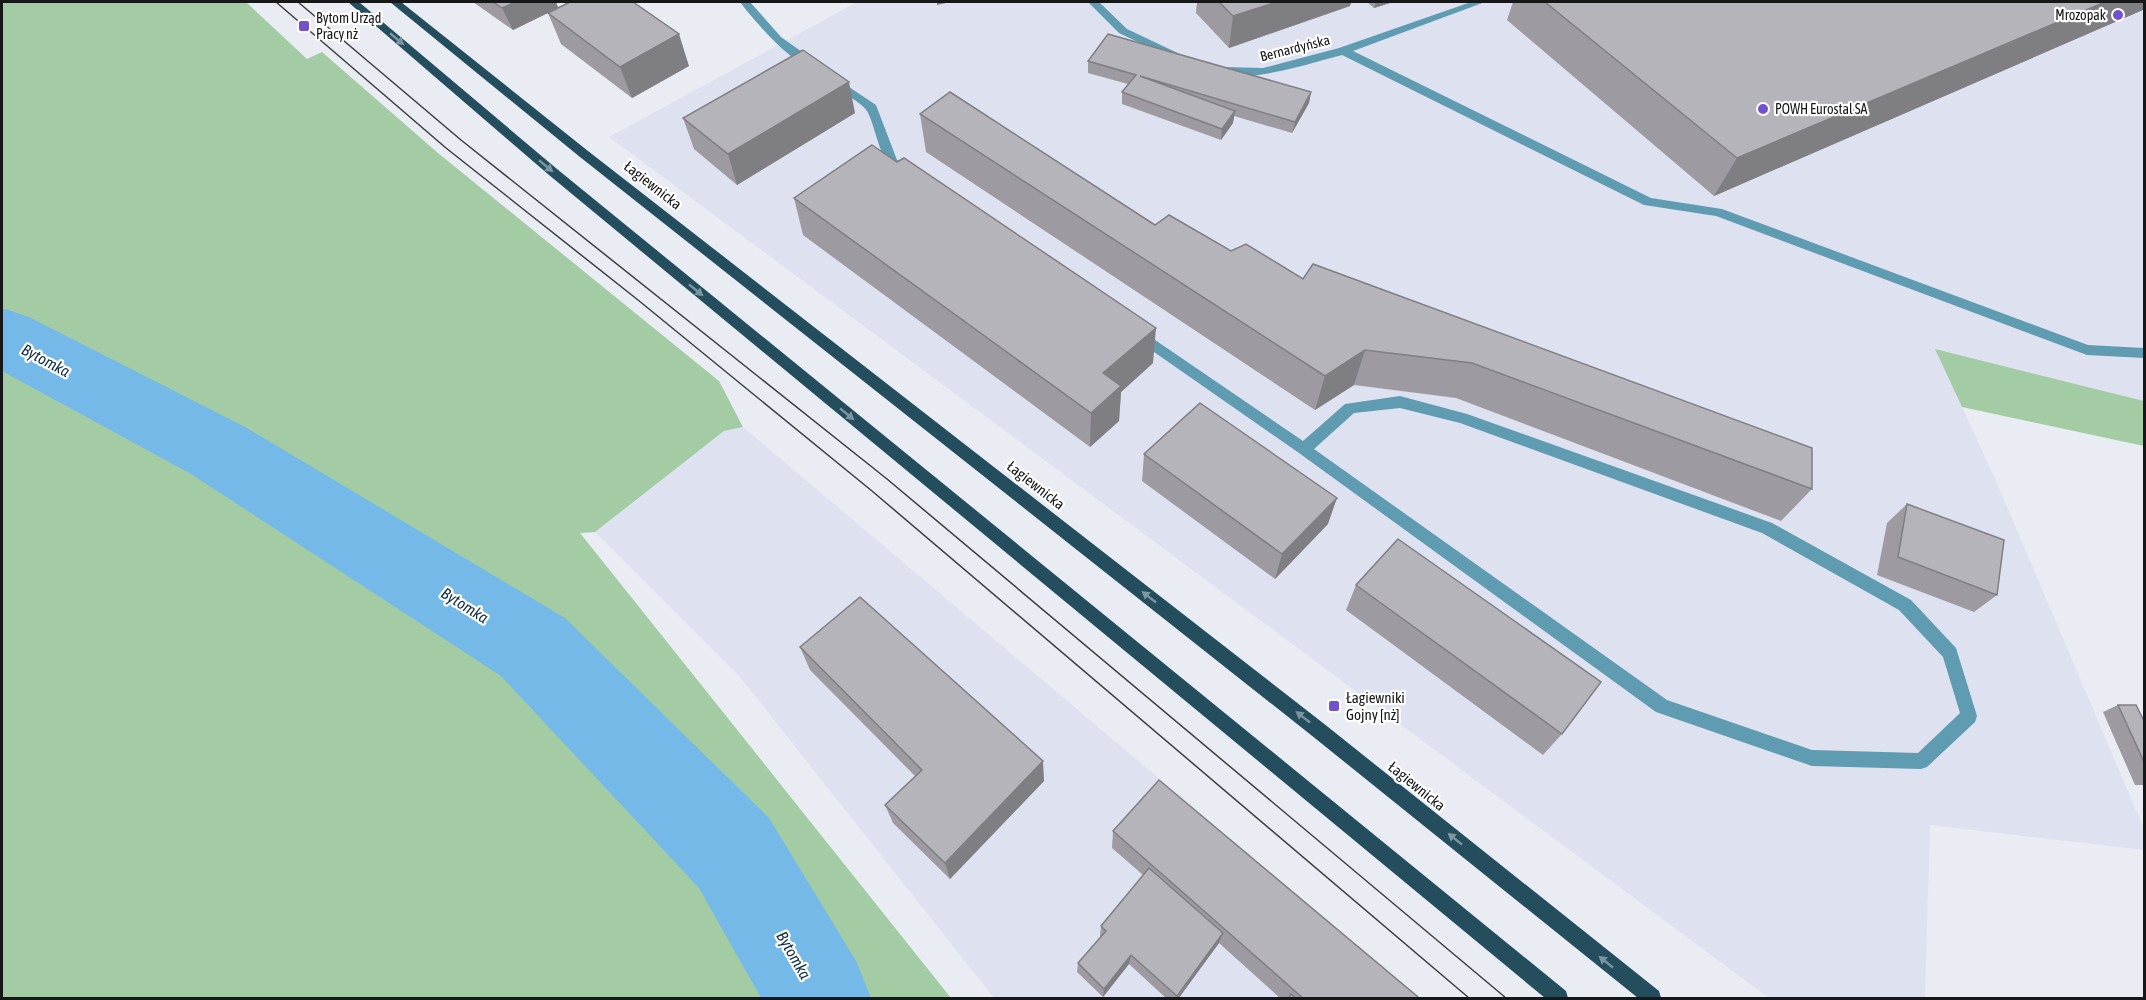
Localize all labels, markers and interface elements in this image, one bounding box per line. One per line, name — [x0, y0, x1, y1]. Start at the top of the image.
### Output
place label: Mrozopak — [2055, 7, 2106, 23]
marker: Mrozopak — [2111, 8, 2125, 22]
place label: Bytom Urząd Pracy nż — [316, 10, 381, 42]
marker: Bytom Urząd Pracy nż — [297, 19, 311, 33]
street label: Bernardyńska — [1258, 32, 1332, 64]
one-way arrow — [390, 33, 405, 46]
place label: POWH Eurostal SA — [1775, 101, 1868, 117]
marker: POWH Eurostal SA — [1756, 102, 1770, 116]
street label: Łagiewnicka — [621, 157, 685, 213]
one-way arrow — [538, 159, 553, 172]
one-way arrow — [689, 283, 704, 296]
water label: Bytomka — [18, 340, 74, 381]
one-way arrow — [839, 407, 855, 420]
street label: Łagiewnicka — [1004, 457, 1068, 513]
water label: Bytomka — [438, 584, 492, 628]
one-way arrow — [1141, 590, 1157, 603]
place label: Łagiewniki Gojny [nż] — [1346, 689, 1405, 723]
marker: Łagiewniki Gojny [nż] — [1327, 699, 1341, 713]
one-way arrow — [1295, 712, 1310, 724]
street label: Łagiewnicka — [1385, 758, 1449, 814]
one-way arrow — [1447, 834, 1462, 846]
water label: Bytomka — [772, 928, 815, 983]
one-way arrow — [1599, 956, 1614, 968]

